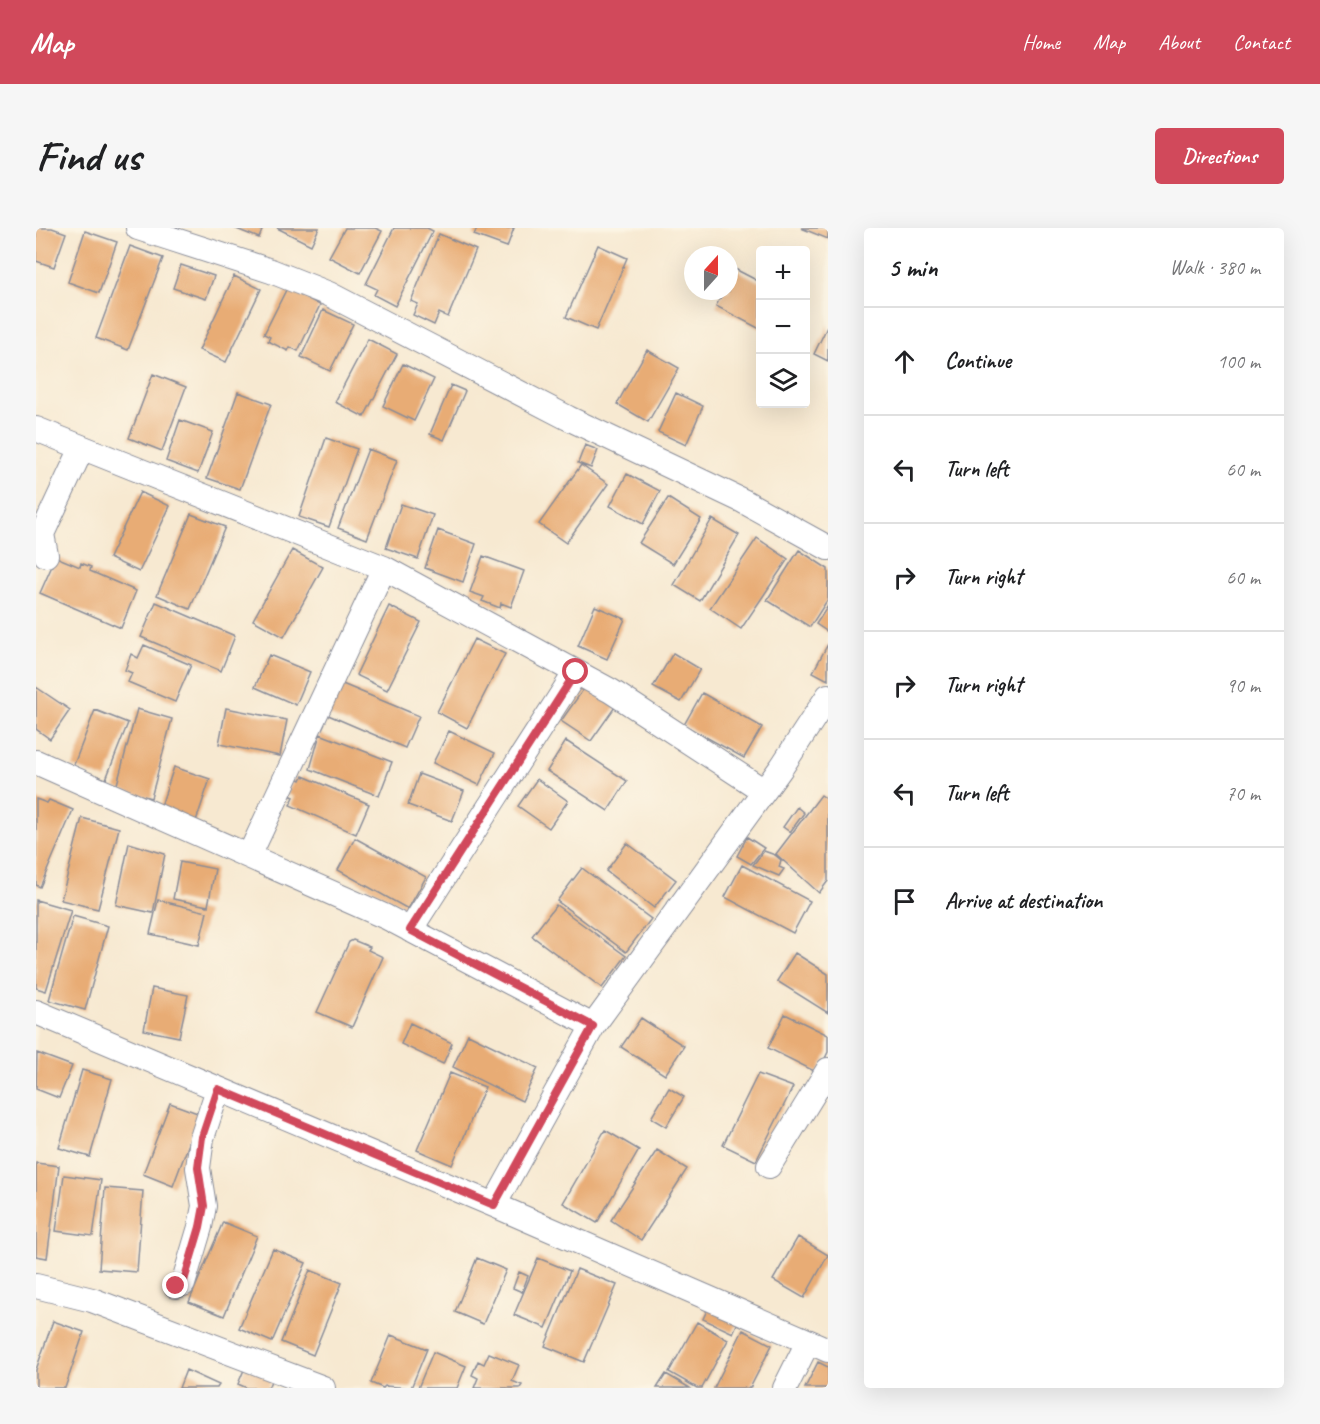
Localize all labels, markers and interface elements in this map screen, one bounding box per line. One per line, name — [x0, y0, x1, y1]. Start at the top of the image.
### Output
text: Map — [30, 25, 73, 60]
text: Home — [1022, 29, 1060, 55]
text: Map — [1093, 29, 1125, 55]
text: About — [1158, 29, 1200, 55]
text: Contact — [1233, 29, 1290, 55]
button: Directions — [1155, 128, 1284, 184]
text: Find us — [36, 130, 141, 183]
north arrow — [684, 246, 738, 300]
map controls — [756, 246, 810, 408]
button: + — [756, 246, 810, 300]
text: 5 min — [888, 251, 937, 284]
text: Walk · 380 m — [1170, 255, 1260, 280]
button: − — [756, 300, 810, 354]
icon: ahead — [888, 345, 921, 378]
text: Continue — [945, 347, 1011, 375]
text: 100 m — [1217, 349, 1260, 374]
button: layers — [756, 354, 810, 408]
icon: left — [888, 453, 921, 486]
text: Turn left — [945, 455, 1009, 483]
text: 60 m — [1226, 457, 1260, 482]
icon: right — [888, 561, 921, 594]
text: Turn right — [945, 563, 1022, 591]
text: 60 m — [1226, 565, 1260, 590]
route start — [562, 658, 588, 684]
icon: right — [888, 669, 921, 702]
text: Turn right — [945, 671, 1022, 699]
text: 90 m — [1226, 673, 1260, 698]
icon: left — [888, 777, 921, 810]
text: Turn left — [945, 779, 1009, 807]
text: 70 m — [1226, 781, 1260, 806]
icon: arrive — [888, 885, 921, 918]
text: Arrive at destination — [945, 887, 1102, 915]
route end — [162, 1272, 188, 1298]

